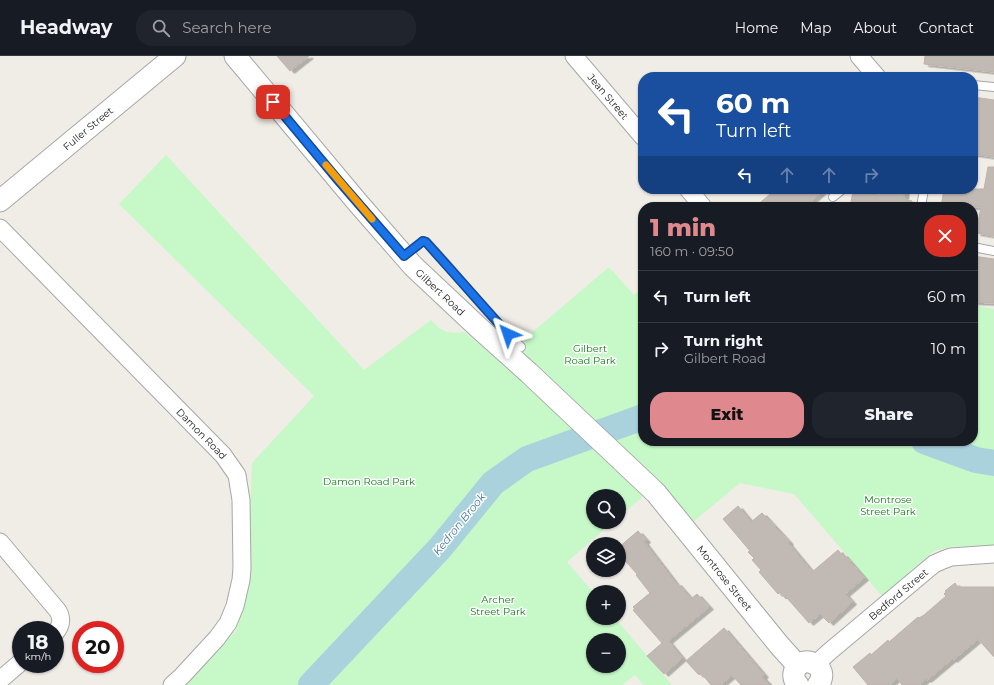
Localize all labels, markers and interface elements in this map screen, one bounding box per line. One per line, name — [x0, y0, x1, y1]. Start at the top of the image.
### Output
search box — [136, 10, 416, 46]
text: Headway — [20, 16, 112, 39]
icon: search — [150, 17, 172, 39]
text: Search here — [182, 18, 272, 37]
text: Home — [735, 19, 778, 37]
text: Map — [800, 19, 831, 37]
text: About — [853, 19, 897, 37]
text: Contact — [919, 19, 974, 37]
street label: Jean Street — [584, 70, 632, 122]
pin — [256, 85, 290, 119]
text: 60 m — [716, 86, 790, 120]
icon: left — [650, 88, 702, 140]
icon: arrive — [262, 91, 284, 113]
street label: Fuller Street — [60, 104, 116, 153]
text: Turn left — [716, 120, 791, 142]
icon: left — [734, 164, 756, 186]
icon: ahead — [776, 164, 798, 186]
icon: ahead — [818, 164, 840, 186]
icon: right — [860, 164, 882, 186]
text: 1 min — [650, 213, 716, 242]
button: close — [924, 215, 966, 257]
text: 160 m · 09:50 — [650, 243, 734, 259]
street label: Gilbert Road — [413, 266, 468, 318]
icon: left — [650, 286, 672, 308]
text: Turn left — [684, 287, 751, 306]
text: 60 m — [927, 287, 966, 306]
position arrow — [487, 313, 529, 355]
text: Turn right — [684, 331, 763, 350]
icon: right — [650, 338, 672, 360]
text: 10 m — [931, 339, 966, 358]
park label: Gilbert Road Park — [564, 342, 616, 367]
text: Gilbert Road — [684, 350, 766, 366]
button: Exit — [650, 392, 804, 438]
button: Share — [812, 392, 966, 438]
street label: Damon Road — [174, 405, 230, 462]
park label: Damon Road Park — [323, 475, 415, 488]
map controls — [586, 489, 626, 673]
button: search — [586, 489, 626, 529]
water label: Kedron Brook — [430, 490, 489, 558]
park label: Montrose Street Park — [860, 493, 916, 518]
button: layers — [586, 537, 626, 577]
street label: Montrose Street — [694, 542, 755, 613]
street label: Bedford Street — [866, 565, 931, 623]
button: + — [586, 585, 626, 625]
park label: Archer Street Park — [470, 593, 526, 618]
speed limit sign: 20 — [72, 621, 124, 673]
text: 18 — [27, 630, 49, 654]
button: − — [586, 633, 626, 673]
text: km/h — [25, 650, 51, 663]

